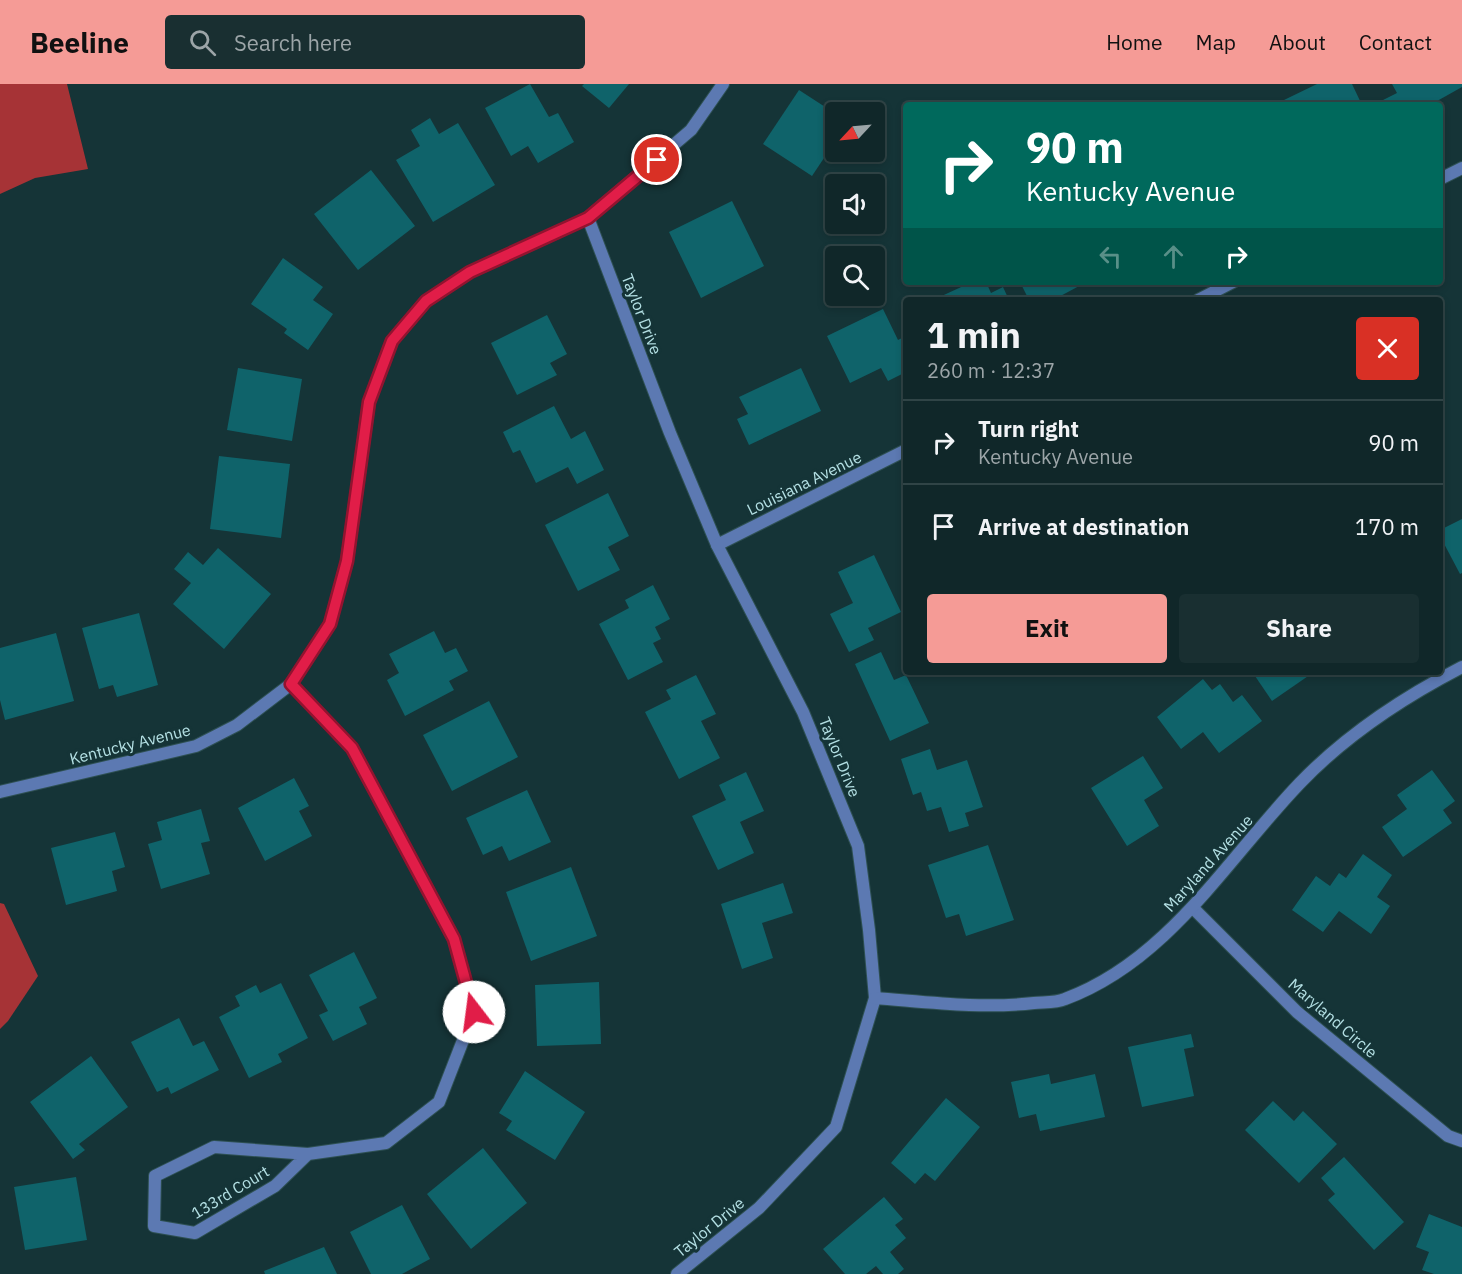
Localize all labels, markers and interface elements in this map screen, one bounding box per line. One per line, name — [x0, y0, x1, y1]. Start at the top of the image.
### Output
search box — [165, 15, 585, 69]
text: Beeline — [30, 24, 129, 61]
icon: search — [186, 26, 219, 59]
text: Search here — [234, 28, 352, 57]
text: Home — [1106, 28, 1163, 56]
text: Map — [1196, 28, 1236, 56]
text: About — [1269, 28, 1326, 56]
text: Contact — [1359, 28, 1432, 56]
north arrow — [825, 102, 885, 162]
map controls — [825, 102, 885, 306]
text: 90 m — [1026, 120, 1124, 175]
icon: right — [927, 126, 1005, 204]
pin — [631, 134, 682, 185]
icon: arrive — [640, 143, 673, 176]
text: Kentucky Avenue — [1026, 173, 1235, 208]
button: sound — [825, 174, 885, 234]
icon: left — [1094, 240, 1127, 273]
icon: ahead — [1157, 240, 1190, 273]
icon: right — [1220, 240, 1253, 273]
button: search — [825, 246, 885, 306]
street label: Taylor Drive — [618, 271, 667, 357]
text: 1 min — [927, 311, 1021, 358]
button: close — [1356, 317, 1419, 380]
text: 260 m · 12:37 — [927, 357, 1055, 384]
text: Turn right — [978, 414, 1079, 443]
icon: right — [927, 426, 960, 459]
text: 90 m — [1368, 428, 1419, 457]
text: Kentucky Avenue — [978, 443, 1133, 470]
street label: Louisiana Avenue — [743, 447, 865, 519]
icon: arrive — [927, 510, 960, 543]
text: Arrive at destination — [978, 512, 1189, 541]
text: 170 m — [1355, 512, 1419, 541]
button: Exit — [927, 594, 1167, 663]
button: Share — [1179, 594, 1419, 663]
street label: Taylor Drive — [815, 714, 865, 800]
street label: Kentucky Avenue — [67, 719, 193, 769]
street label: Maryland Avenue — [1159, 810, 1257, 916]
street label: Maryland Circle — [1284, 974, 1382, 1062]
position arrow — [442, 980, 506, 1044]
street label: 133rd Court — [187, 1161, 273, 1223]
street label: Taylor Drive — [670, 1192, 748, 1261]

